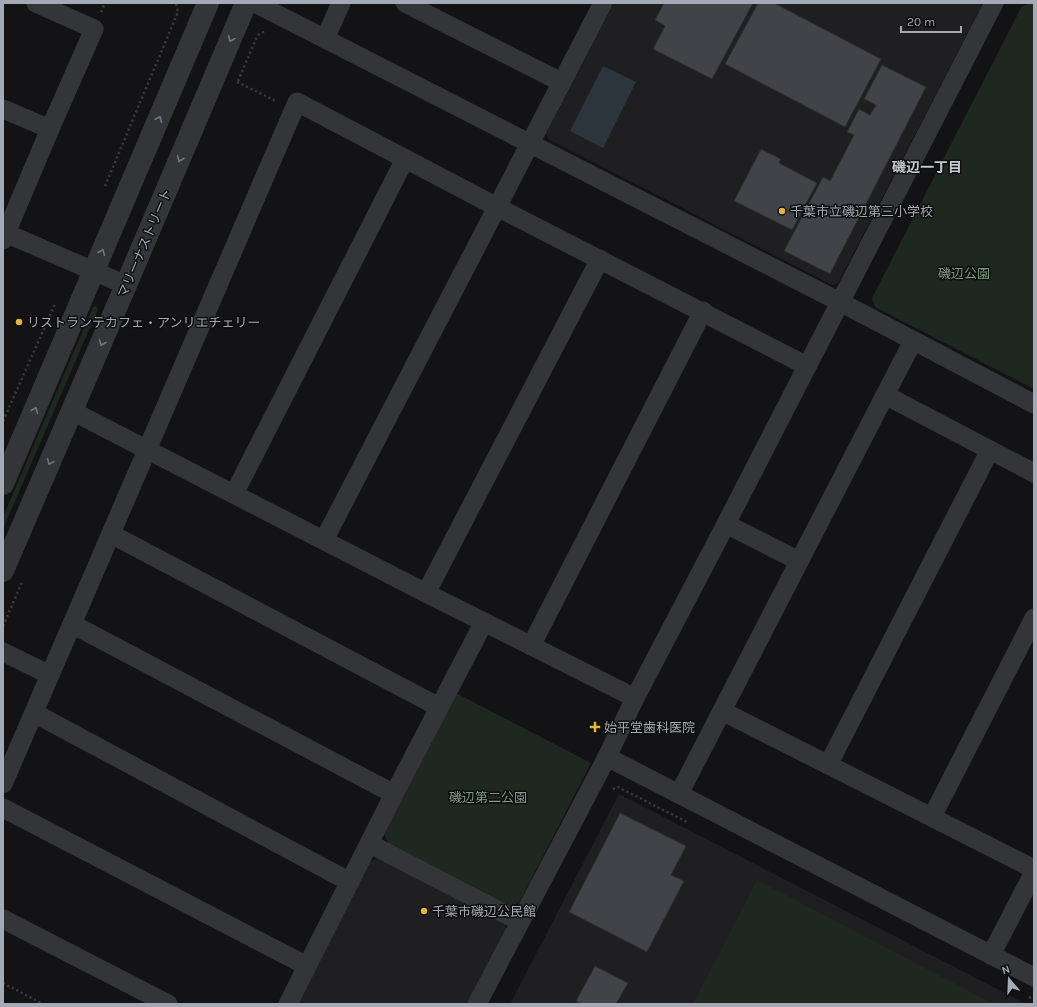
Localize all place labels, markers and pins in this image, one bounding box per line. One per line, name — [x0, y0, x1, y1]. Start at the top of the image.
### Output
place label: 千葉市立磯辺第三小学校 — [790, 204, 933, 219]
marker: 千葉市立磯辺第三小学校 — [777, 206, 787, 216]
place label: リストランテカフェ・アンリエチェリー — [27, 315, 260, 330]
marker: リストランテカフェ・アンリエチェリー — [14, 317, 24, 327]
place label: 始平堂歯科医院 — [604, 720, 695, 735]
marker: 始平堂歯科医院 — [589, 721, 601, 733]
place label: 千葉市磯辺公民館 — [432, 904, 536, 919]
marker: 千葉市磯辺公民館 — [419, 906, 429, 916]

